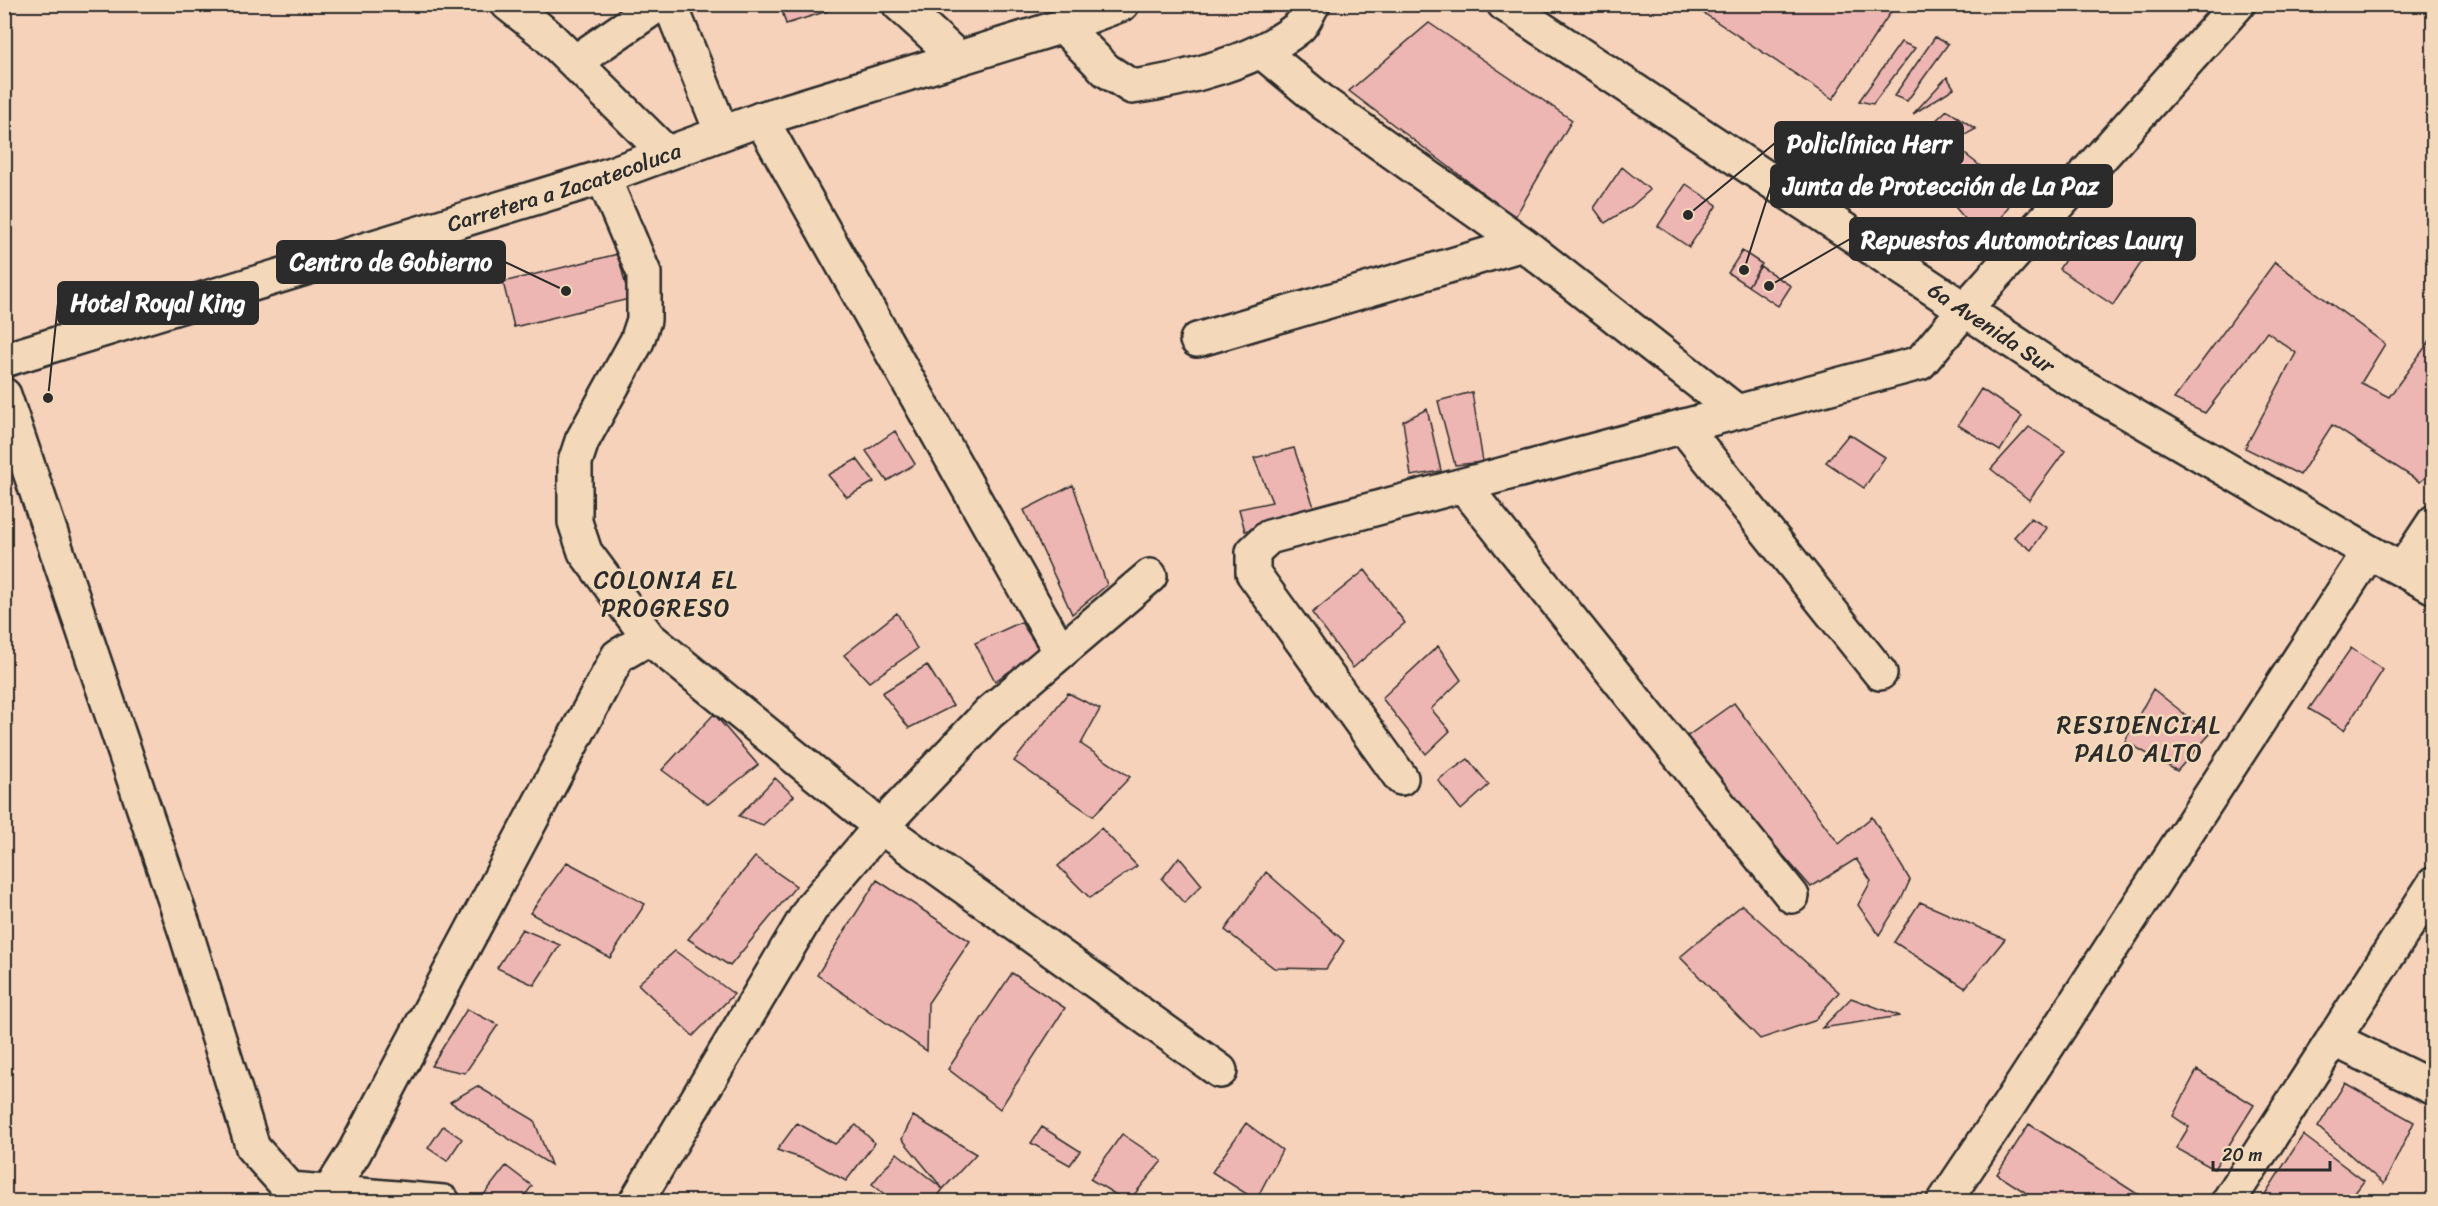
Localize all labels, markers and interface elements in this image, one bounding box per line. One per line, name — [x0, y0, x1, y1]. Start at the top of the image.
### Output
callout: Policlínica Herr — [1775, 122, 1963, 164]
text: Policlínica Herr — [1787, 123, 1953, 165]
street label: Carretera a Zacatecoluca — [442, 130, 687, 243]
callout: Junta de Protección de La Paz — [1771, 165, 2112, 207]
text: Junta de Protección de La Paz — [1781, 165, 2100, 207]
callout: Repuestos Automotrices Laury — [1850, 218, 2195, 260]
text: Repuestos Automotrices Laury — [1860, 219, 2184, 261]
callout: Centro de Gobierno — [277, 241, 505, 283]
text: Centro de Gobierno — [289, 241, 493, 283]
street label: 6a Avenida Sur — [1920, 271, 2065, 385]
callout: Hotel Royal King — [58, 282, 258, 324]
text: Hotel Royal King — [70, 282, 246, 324]
district label: COLONIA EL PROGRESO — [594, 559, 738, 629]
district label: RESIDENCIAL PALO ALTO — [2057, 704, 2221, 774]
scale bar — [2213, 1134, 2330, 1172]
text: 20 m — [2222, 1139, 2262, 1171]

